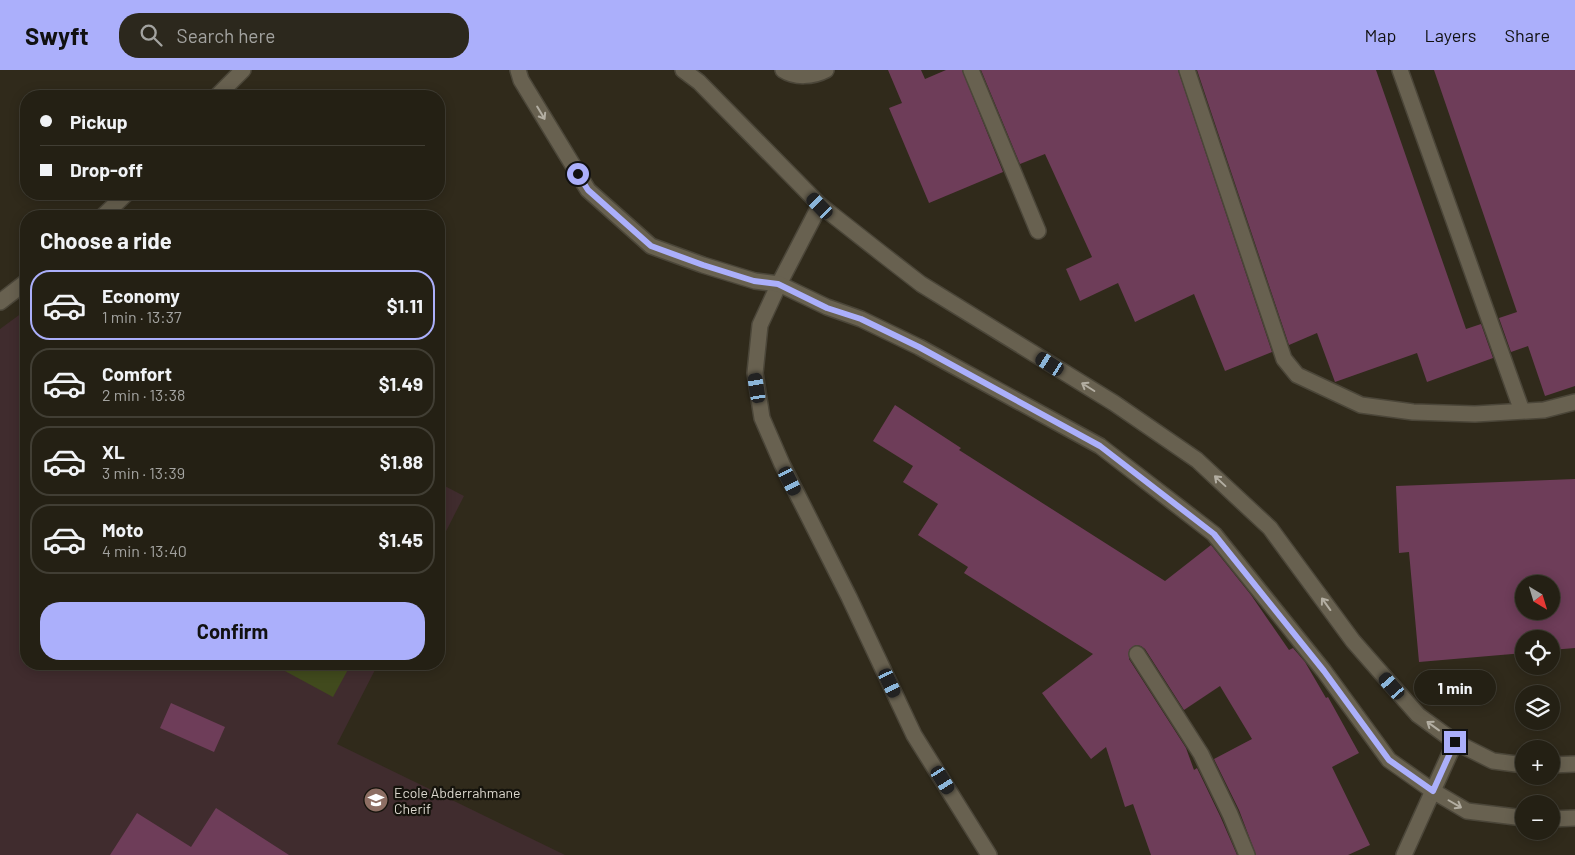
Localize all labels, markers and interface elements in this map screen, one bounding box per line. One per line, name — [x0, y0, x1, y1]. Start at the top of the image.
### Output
search box — [119, 13, 469, 58]
text: Swyft — [25, 21, 89, 50]
icon: search — [137, 21, 165, 49]
text: Search here — [177, 24, 275, 47]
text: Map — [1364, 24, 1396, 46]
text: Layers — [1424, 24, 1477, 46]
text: Share — [1505, 24, 1550, 46]
one-way arrow — [536, 105, 546, 119]
text: Pickup — [70, 110, 128, 133]
text: Drop-off — [70, 158, 143, 181]
route start — [567, 163, 589, 185]
car — [804, 190, 835, 222]
text: Choose a ride — [40, 227, 172, 253]
icon: car — [42, 283, 87, 328]
text: Economy — [102, 284, 180, 307]
text: $1.11 — [387, 294, 423, 317]
text: 1 min · 13:37 — [102, 307, 182, 326]
car — [1033, 350, 1066, 378]
icon: car — [42, 361, 87, 406]
text: Comfort — [102, 362, 172, 385]
text: $1.49 — [379, 372, 423, 395]
car — [747, 372, 766, 404]
one-way arrow — [1082, 382, 1096, 392]
text: 2 min · 13:38 — [102, 385, 185, 404]
icon: car — [42, 439, 87, 484]
text: XL — [102, 440, 125, 463]
text: $1.88 — [380, 450, 423, 473]
text: 3 min · 13:39 — [102, 463, 185, 482]
car — [776, 464, 803, 498]
one-way arrow — [1214, 476, 1227, 487]
icon: car — [42, 517, 87, 562]
text: Moto — [102, 518, 144, 541]
text: $1.45 — [379, 528, 423, 551]
text: 4 min · 13:40 — [102, 541, 187, 560]
north arrow — [1515, 575, 1560, 620]
map controls — [1515, 575, 1560, 840]
one-way arrow — [1321, 597, 1331, 611]
button: Confirm — [40, 602, 425, 660]
button: locate — [1515, 630, 1560, 675]
car — [876, 666, 903, 700]
car — [1376, 670, 1407, 702]
callout: 1 min — [1414, 670, 1496, 704]
text: 1 min — [1437, 678, 1473, 697]
button: layers — [1515, 685, 1560, 730]
one-way arrow — [1426, 721, 1440, 731]
route end — [1444, 731, 1466, 753]
button: + — [1515, 740, 1560, 785]
car — [928, 763, 957, 797]
place label: Ecole Abderrahmane Cherif — [394, 784, 520, 817]
school or university icon: Ecole Abderrahmane Cherif — [363, 787, 389, 813]
button: − — [1515, 795, 1560, 840]
one-way arrow — [1447, 799, 1461, 809]

